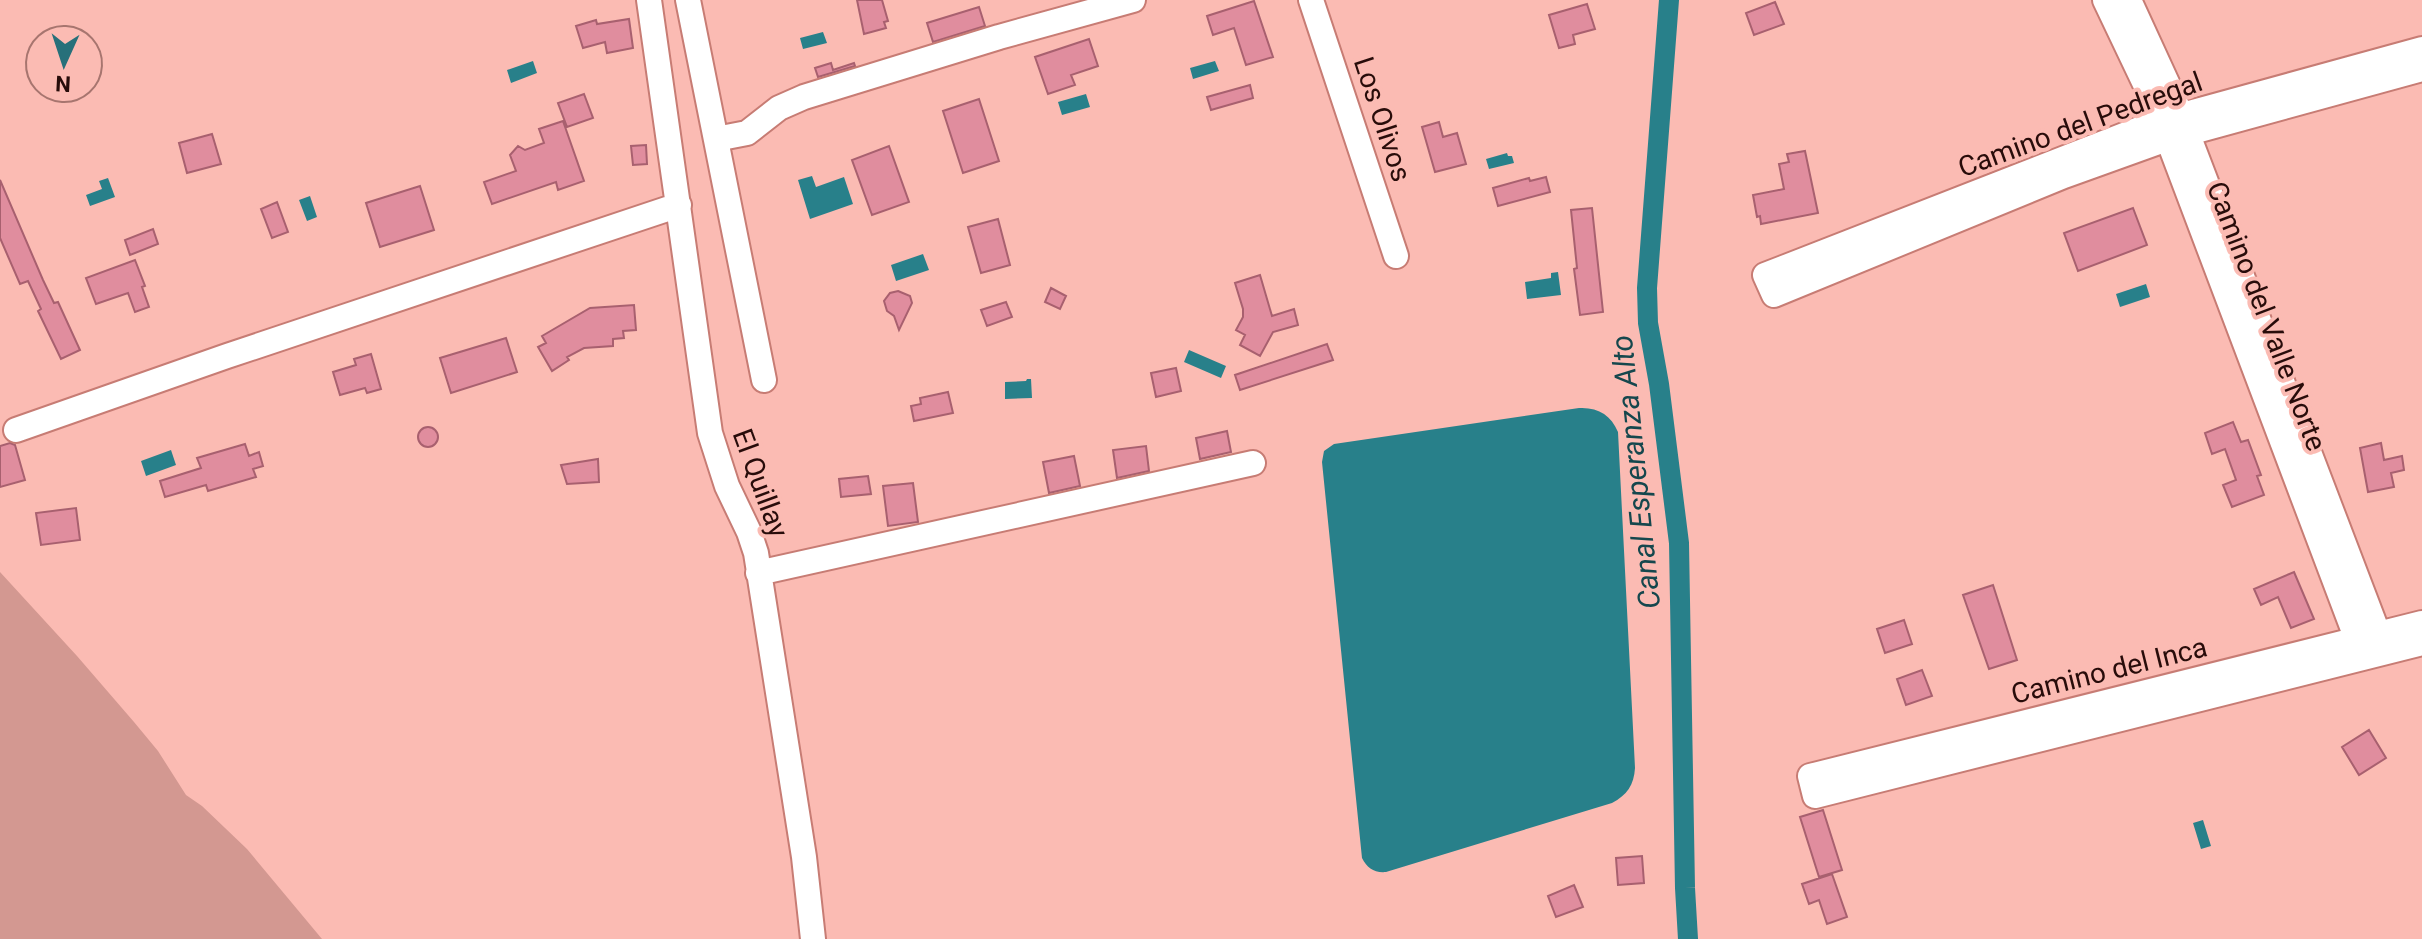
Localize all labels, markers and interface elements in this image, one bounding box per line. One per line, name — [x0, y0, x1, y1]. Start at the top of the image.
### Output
north arrow — [24, 24, 104, 104]
street label: Los Olivos — [1347, 53, 1418, 186]
street label: Camino del Pedregal — [1954, 65, 2207, 184]
text: N — [55, 71, 71, 96]
street label: Camino del Valle Norte — [2200, 177, 2333, 455]
water label: Canal Esperanza Alto — [1604, 333, 1667, 611]
street label: El Quillay — [726, 424, 795, 542]
street label: Camino del Inca — [2008, 630, 2210, 711]

